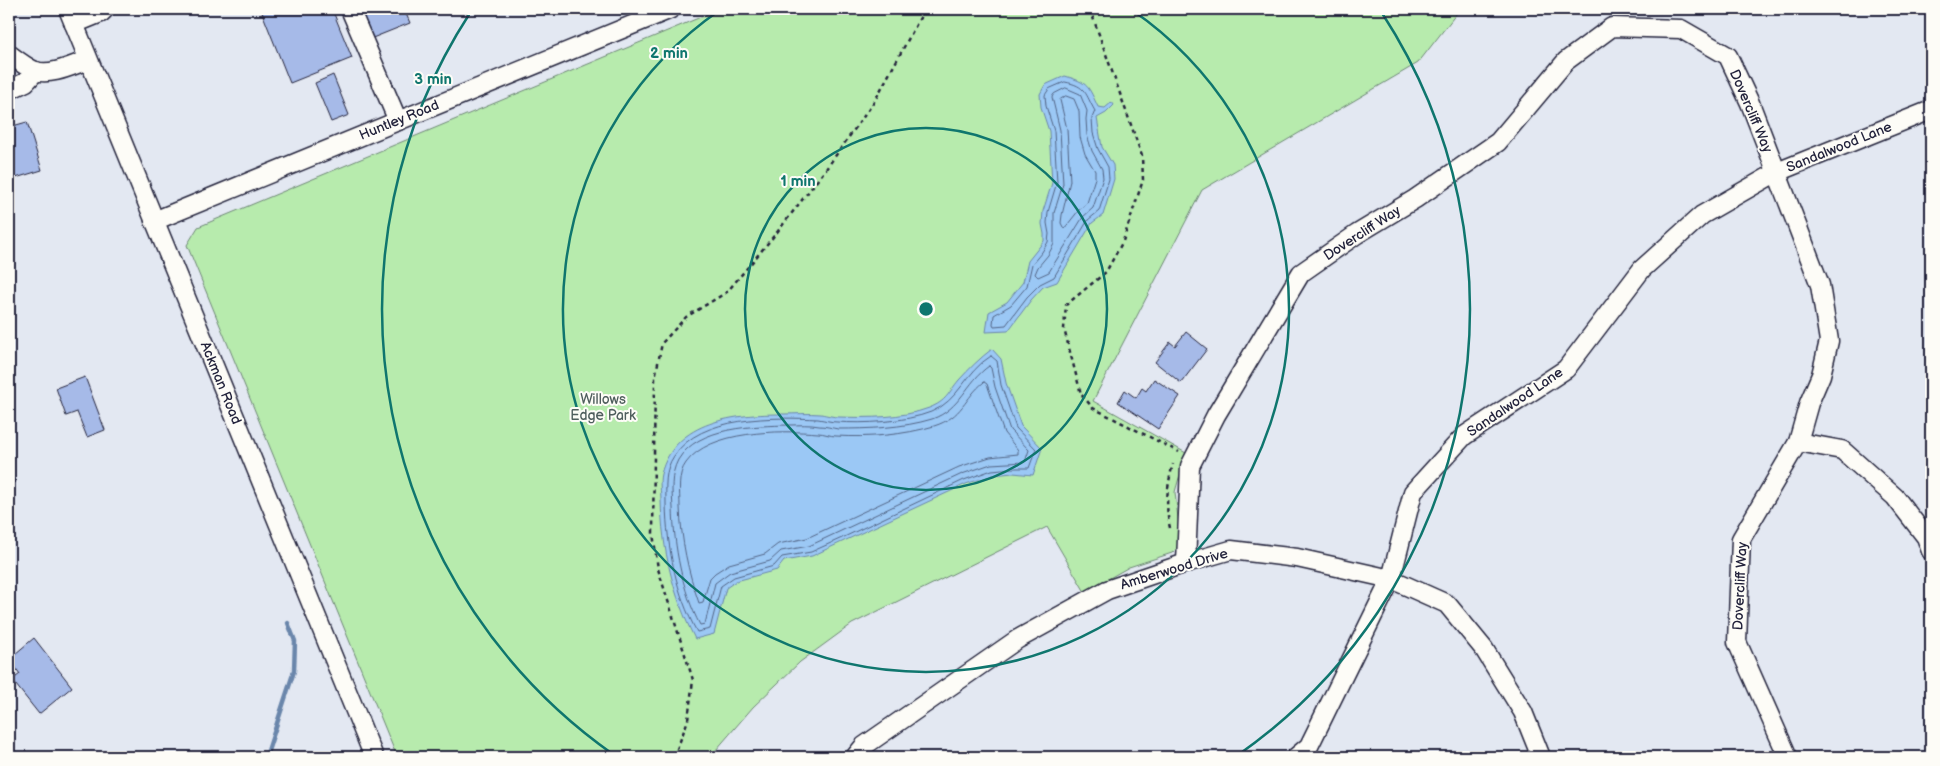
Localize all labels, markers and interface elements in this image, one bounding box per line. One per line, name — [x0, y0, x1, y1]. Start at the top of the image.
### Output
text: 2 min — [650, 44, 688, 63]
street label: Dovercliff Way — [1726, 67, 1776, 156]
text: 3 min — [414, 70, 452, 89]
street label: Huntley Road — [357, 96, 441, 144]
street label: Sandalwood Lane — [1784, 118, 1894, 176]
text: 1 min — [780, 172, 816, 191]
street label: Dovercliff Way — [1320, 201, 1404, 264]
centre of rings — [917, 300, 935, 318]
street label: Ackman Road — [197, 339, 245, 427]
street label: Sandalwood Lane — [1464, 364, 1566, 440]
park label: Willows Edge Park — [570, 391, 636, 424]
street label: Dovercliff Way — [1729, 541, 1751, 631]
street label: Amberwood Drive — [1118, 545, 1230, 593]

